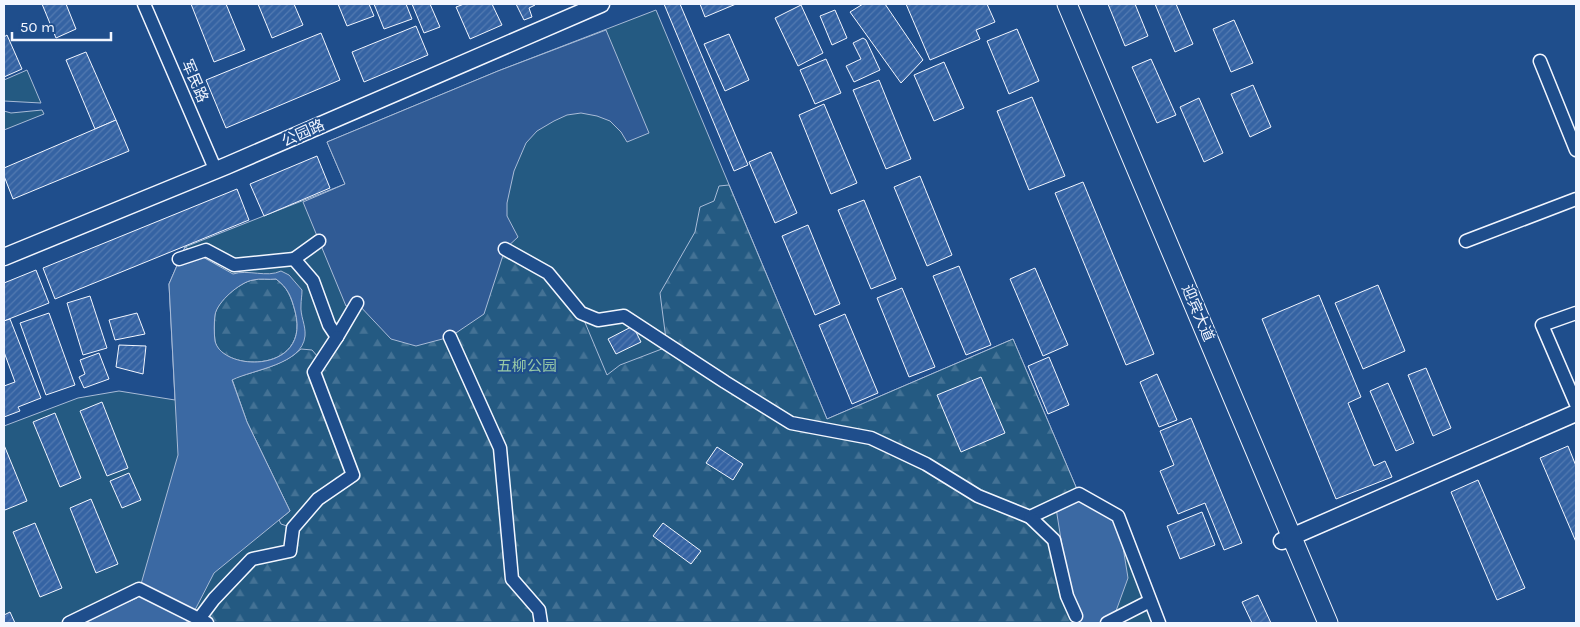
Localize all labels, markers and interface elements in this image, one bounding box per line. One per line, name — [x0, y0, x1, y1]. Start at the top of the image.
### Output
scale bar — [12, 10, 111, 42]
text: 50 m — [20, 18, 55, 36]
street label: 军民路 — [178, 57, 212, 105]
street label: 公园路 — [279, 116, 327, 150]
street label: 迎宾大道 — [1178, 282, 1218, 344]
park label: 五柳公园 — [497, 357, 557, 375]

